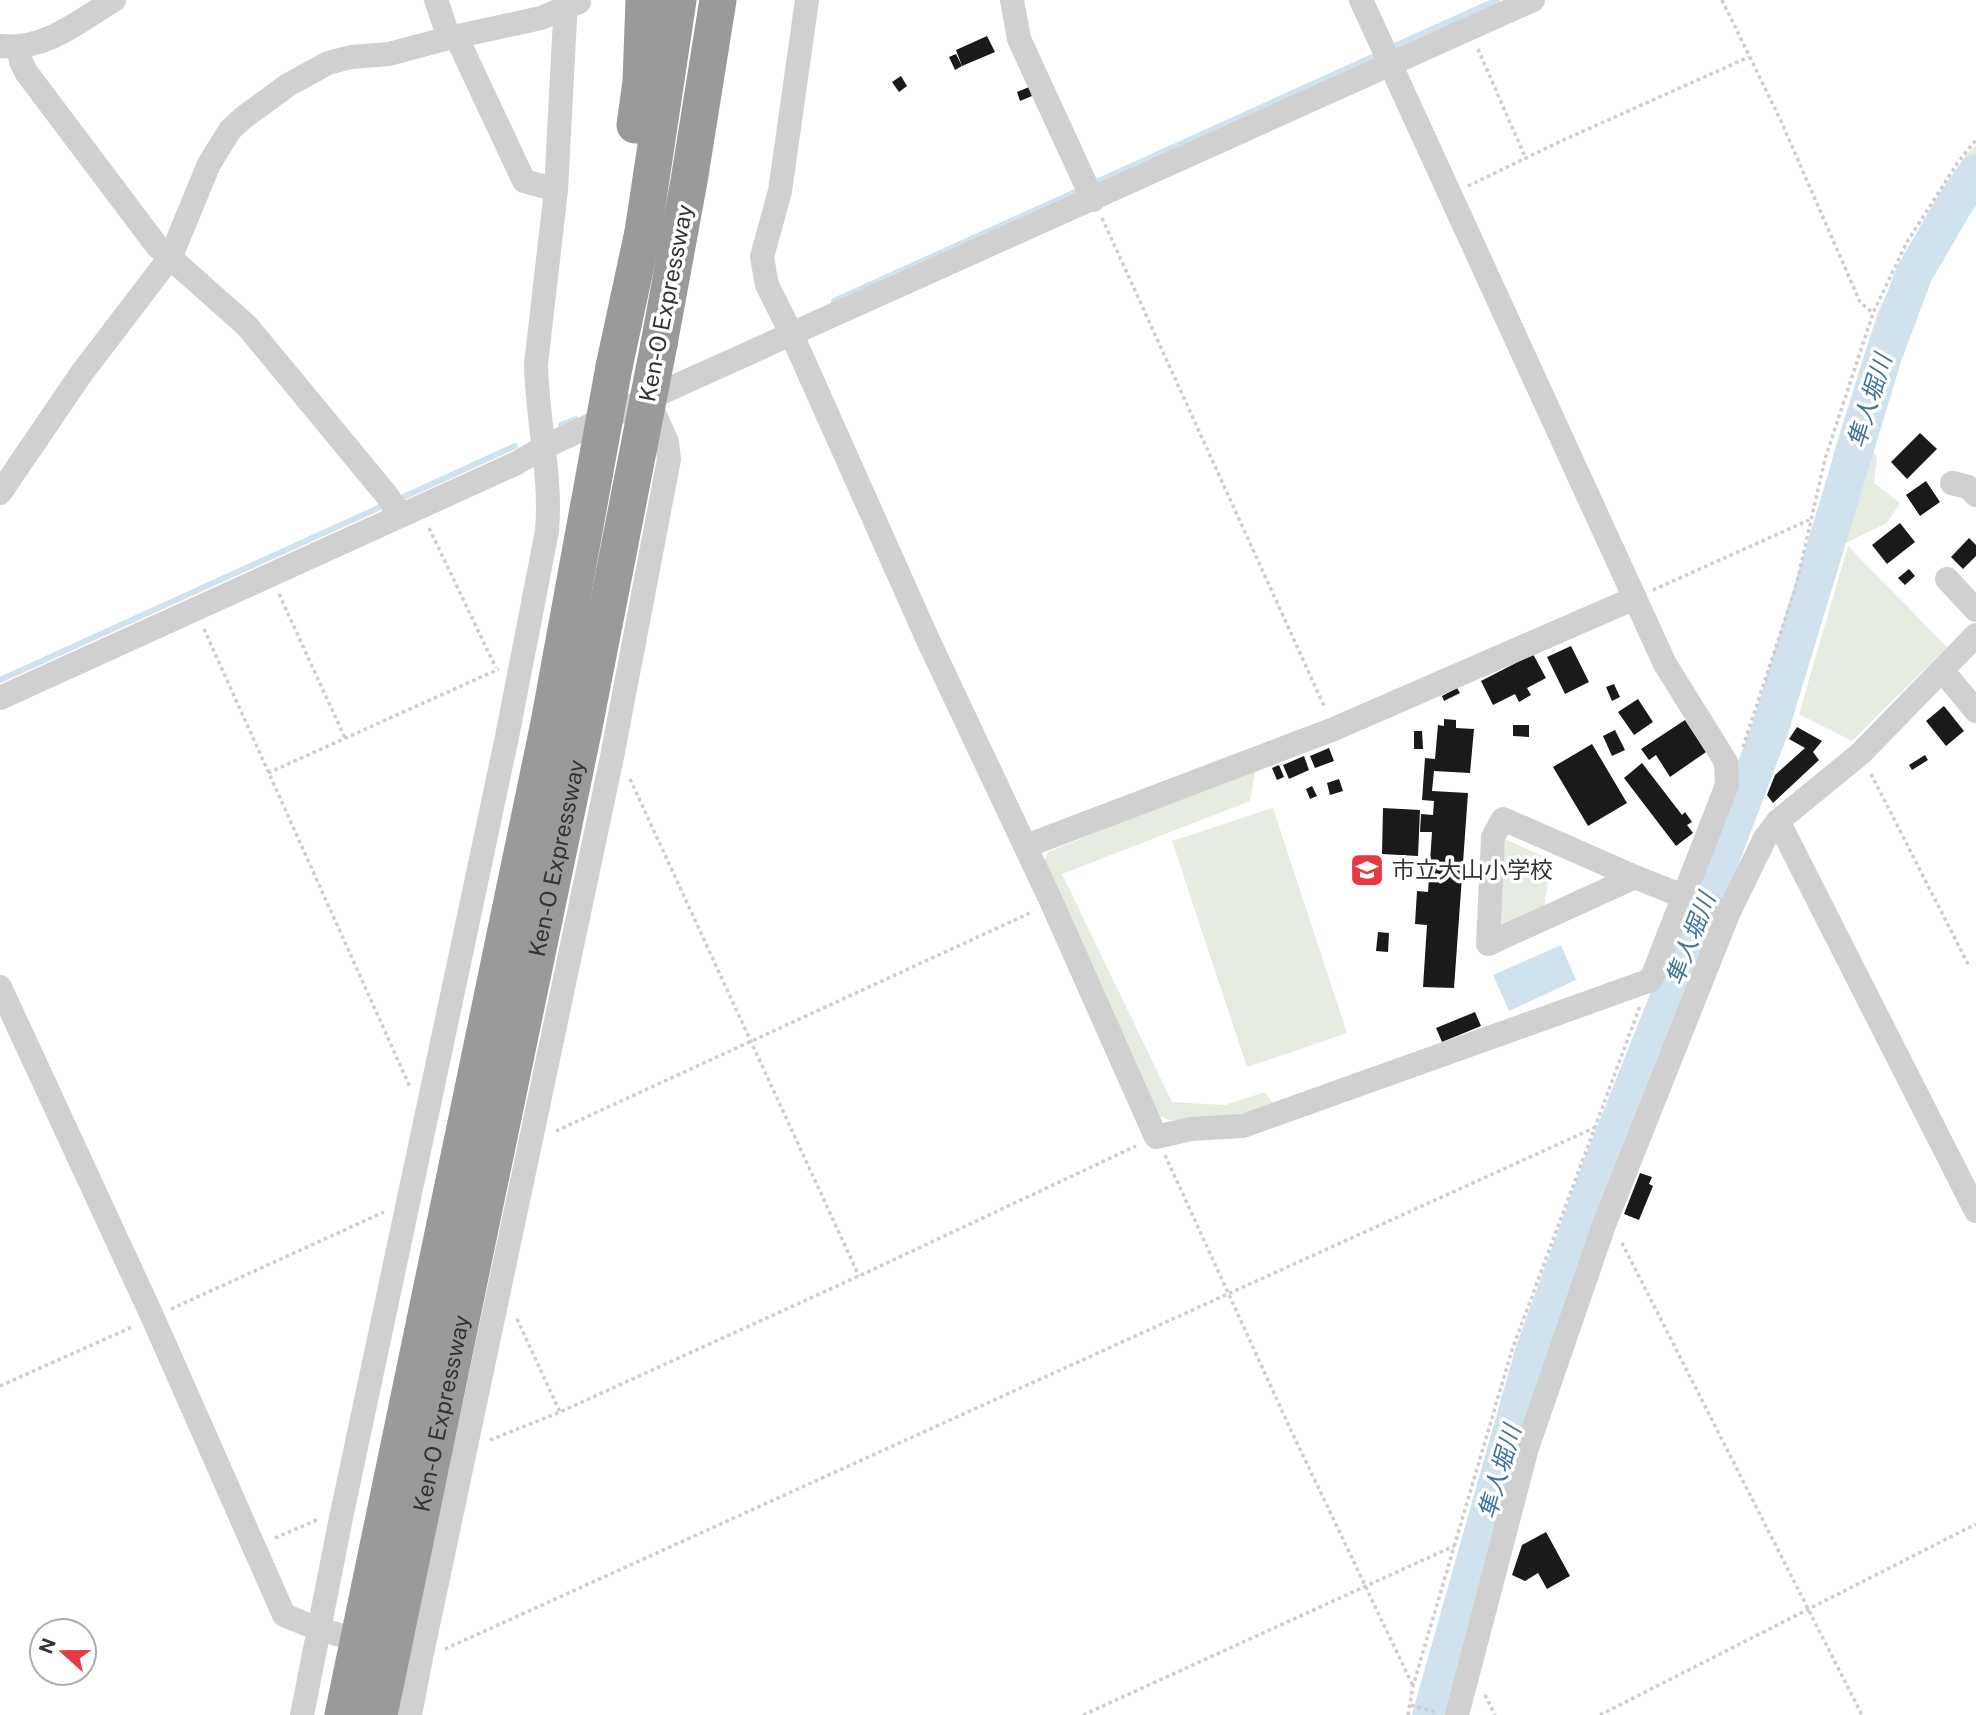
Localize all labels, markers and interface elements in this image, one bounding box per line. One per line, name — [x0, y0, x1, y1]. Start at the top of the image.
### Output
street label: Ken-O Expressway — [633, 202, 698, 404]
water label: 隼人堀川 — [1842, 348, 1897, 451]
street label: Ken-O Expressway — [523, 757, 590, 959]
school or university icon: 市立大山小学校 — [1348, 851, 1386, 889]
place label: 市立大山小学校 — [1392, 856, 1553, 883]
water label: 隼人堀川 — [1660, 886, 1721, 988]
street label: Ken-O Expressway — [407, 1312, 475, 1514]
water label: 隼人堀川 — [1472, 1419, 1527, 1522]
north arrow — [28, 1617, 98, 1687]
text: N — [34, 1635, 60, 1657]

